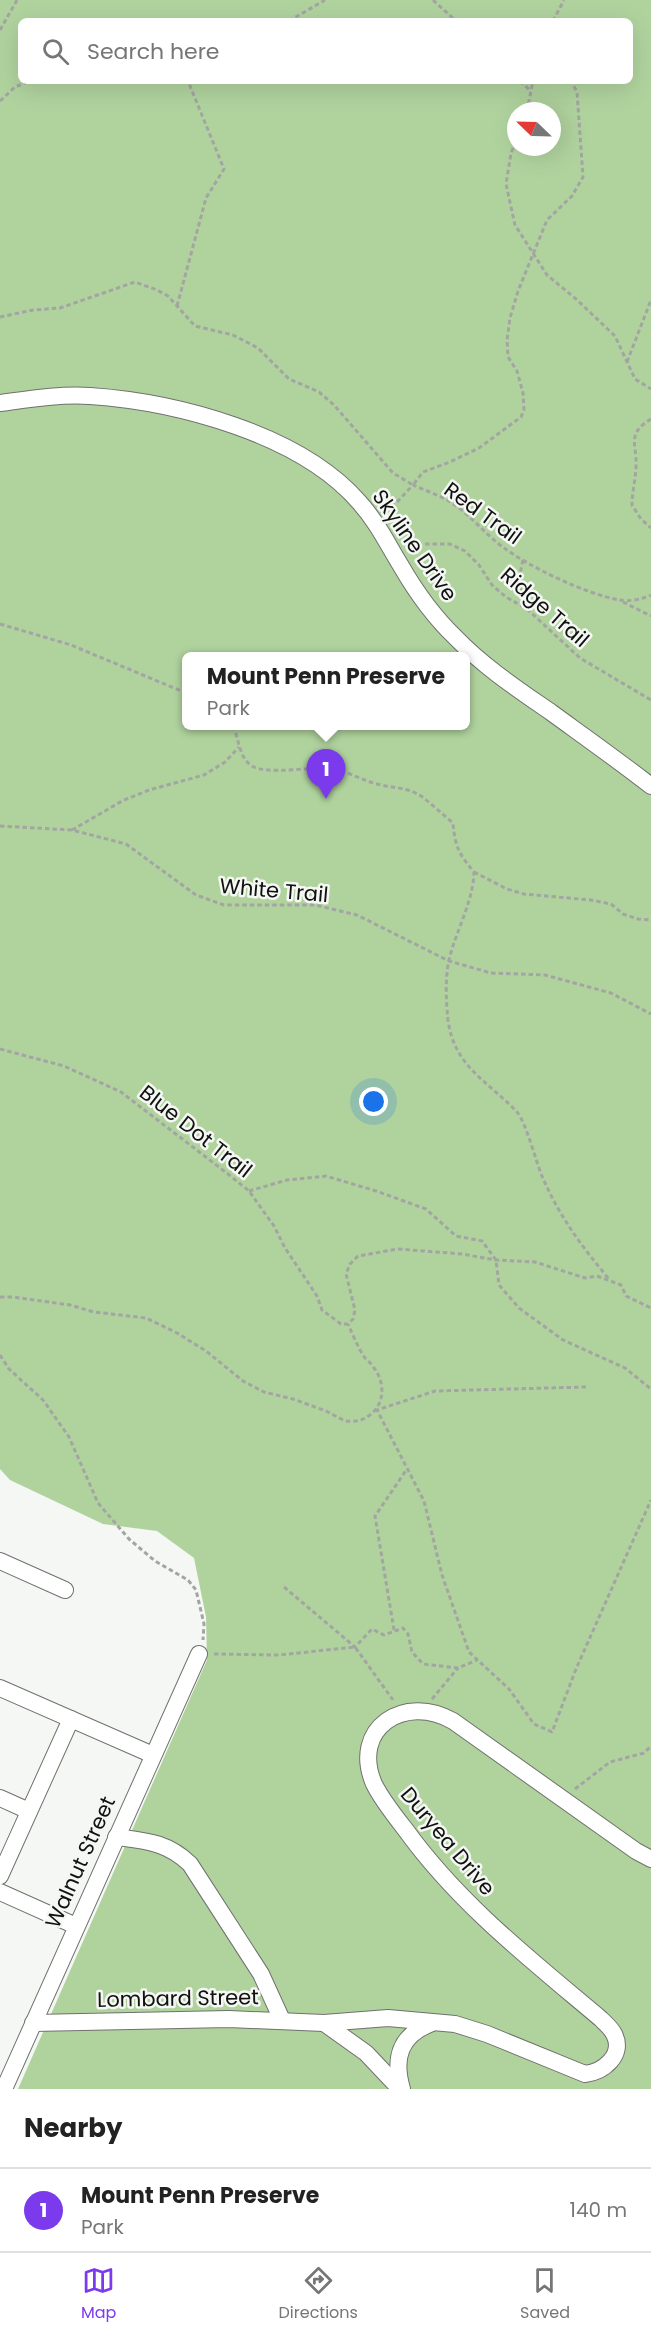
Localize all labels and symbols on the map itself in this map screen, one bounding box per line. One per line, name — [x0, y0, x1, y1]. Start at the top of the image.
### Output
north arrow — [507, 102, 561, 156]
street label: Red Trail — [438, 475, 528, 551]
street label: Skyline Drive — [366, 483, 464, 607]
street label: Ridge Trail — [494, 560, 596, 654]
pin: 1 — [306, 750, 346, 799]
street label: White Trail — [218, 871, 330, 909]
street label: Blue Dot Trail — [134, 1078, 258, 1184]
your location — [359, 1087, 388, 1116]
street label: Duryea Drive — [394, 1781, 502, 1901]
street label: Walnut Street — [38, 1791, 122, 1933]
street label: Lombard Street — [97, 1982, 259, 2014]

